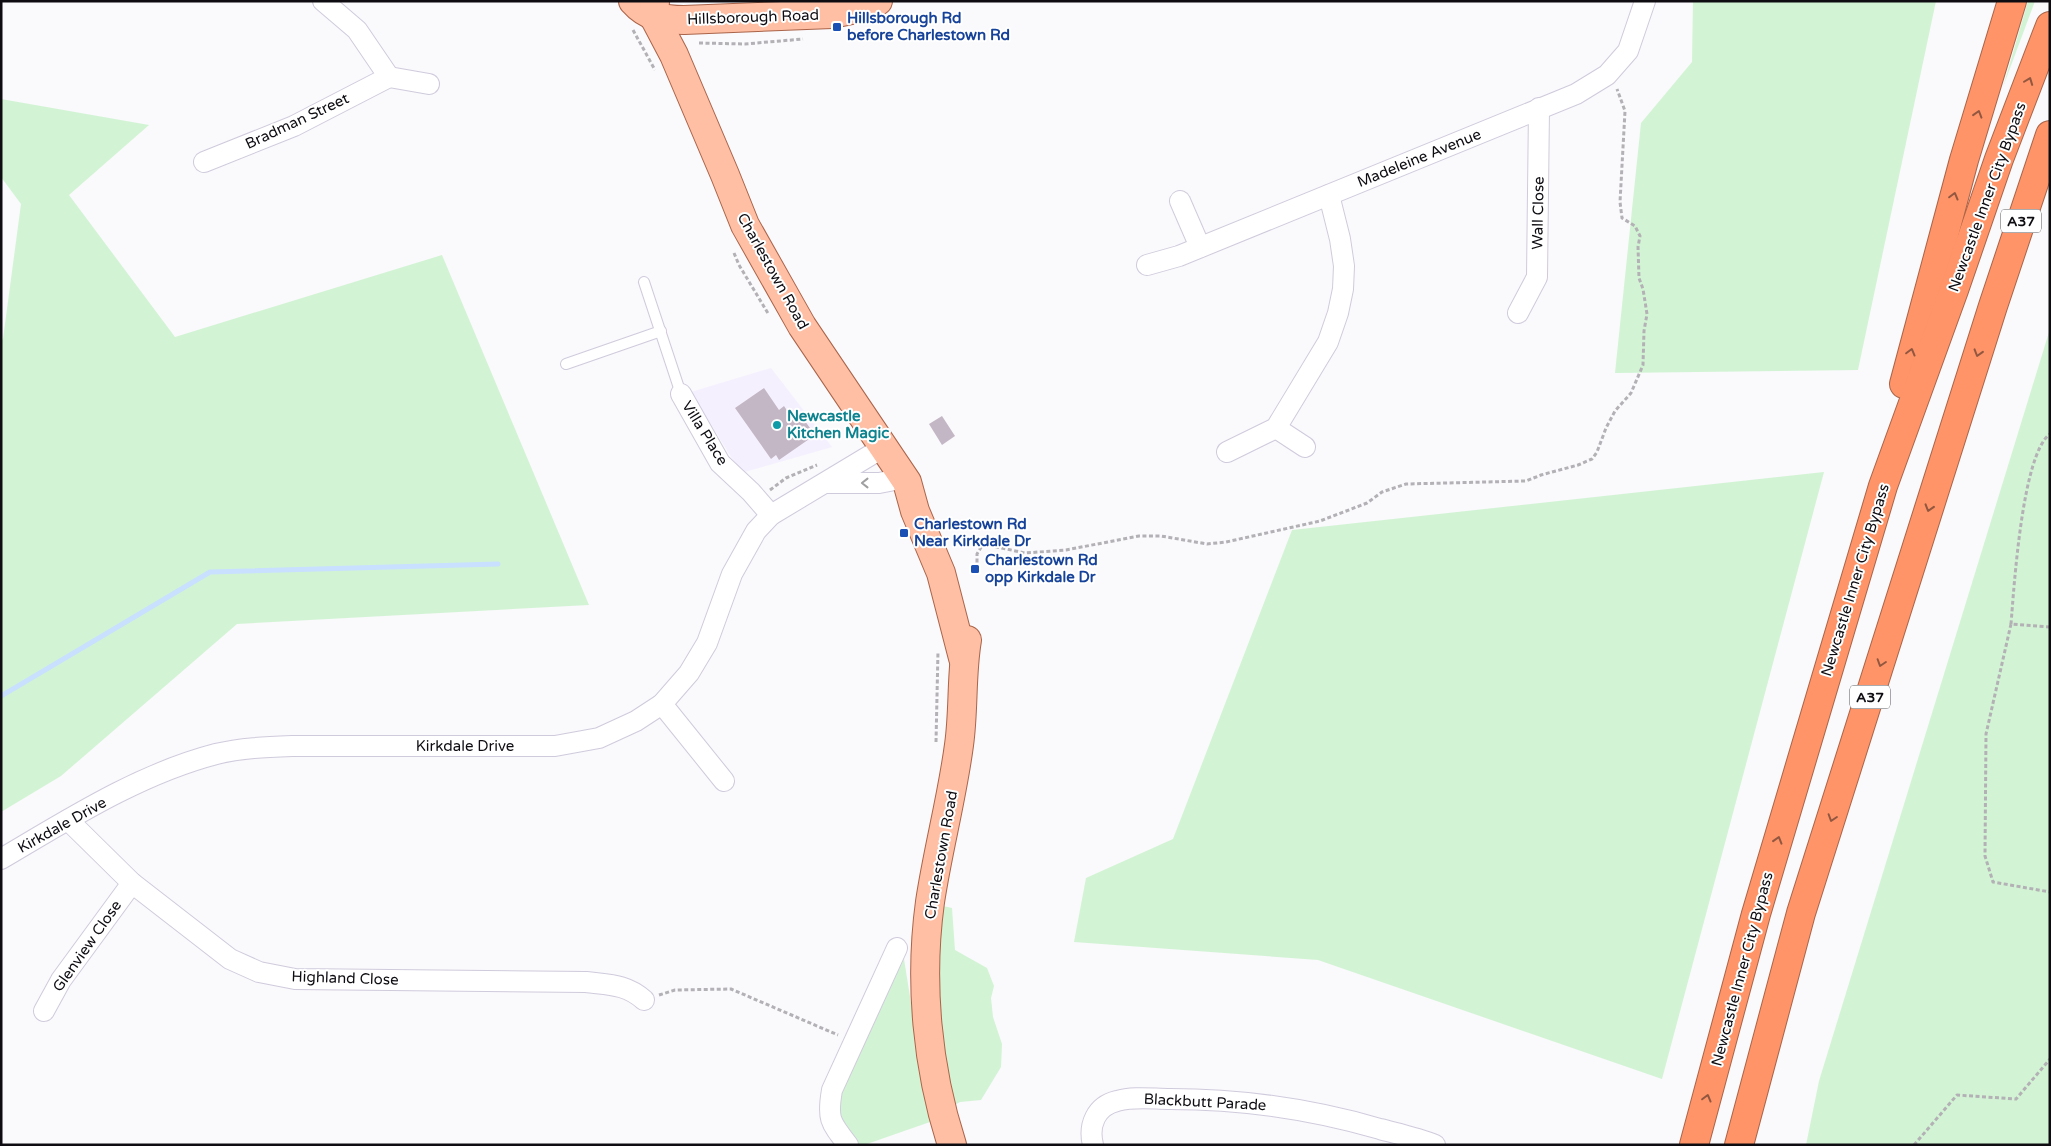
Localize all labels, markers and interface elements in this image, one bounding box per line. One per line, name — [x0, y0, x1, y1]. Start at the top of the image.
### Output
street label: Hillsborough Road — [687, 6, 819, 28]
place label: Hillsborough Rd before Charlestown Rd — [847, 9, 1010, 44]
marker: Hillsborough Rd before Charlestown Rd — [831, 21, 843, 33]
one-way arrow — [2023, 77, 2033, 86]
street label: Bradman Street — [242, 89, 352, 153]
street label: Newcastle Inner City Bypass — [1944, 100, 2030, 294]
one-way arrow — [1972, 110, 1982, 118]
street label: Madeleine Avenue — [1354, 125, 1484, 191]
street label: Wall Close — [1528, 176, 1548, 250]
one-way arrow — [1948, 191, 1959, 200]
street label: Charlestown Road — [734, 210, 812, 332]
road number: A37 — [2001, 210, 2041, 232]
one-way arrow — [1974, 348, 1984, 357]
one-way arrow — [1906, 349, 1916, 357]
street label: Villa Place — [678, 398, 732, 468]
place label: Newcastle Kitchen Magic — [787, 407, 889, 443]
marker: Newcastle Kitchen Magic — [771, 419, 783, 431]
one-way arrow — [861, 478, 868, 488]
street label: Newcastle Inner City Bypass — [1817, 482, 1893, 678]
one-way arrow — [1925, 503, 1935, 512]
place label: Charlestown Rd Near Kirkdale Dr — [914, 515, 1031, 550]
marker: Charlestown Rd Near Kirkdale Dr — [898, 527, 910, 539]
place label: Charlestown Rd opp Kirkdale Dr — [985, 551, 1098, 587]
marker: Charlestown Rd opp Kirkdale Dr — [969, 563, 981, 575]
one-way arrow — [1876, 658, 1886, 667]
road number: A37 — [1850, 686, 1890, 709]
street label: Kirkdale Drive — [416, 737, 514, 755]
street label: Charlestown Road — [921, 789, 961, 921]
street label: Kirkdale Drive — [15, 793, 109, 857]
one-way arrow — [1827, 813, 1837, 822]
one-way arrow — [1772, 836, 1782, 844]
street label: Newcastle Inner City Bypass — [1707, 870, 1777, 1068]
street label: Glenview Close — [49, 897, 125, 995]
street label: Highland Close — [291, 967, 399, 989]
street label: Blackbutt Parade — [1143, 1090, 1267, 1114]
one-way arrow — [1701, 1094, 1711, 1102]

